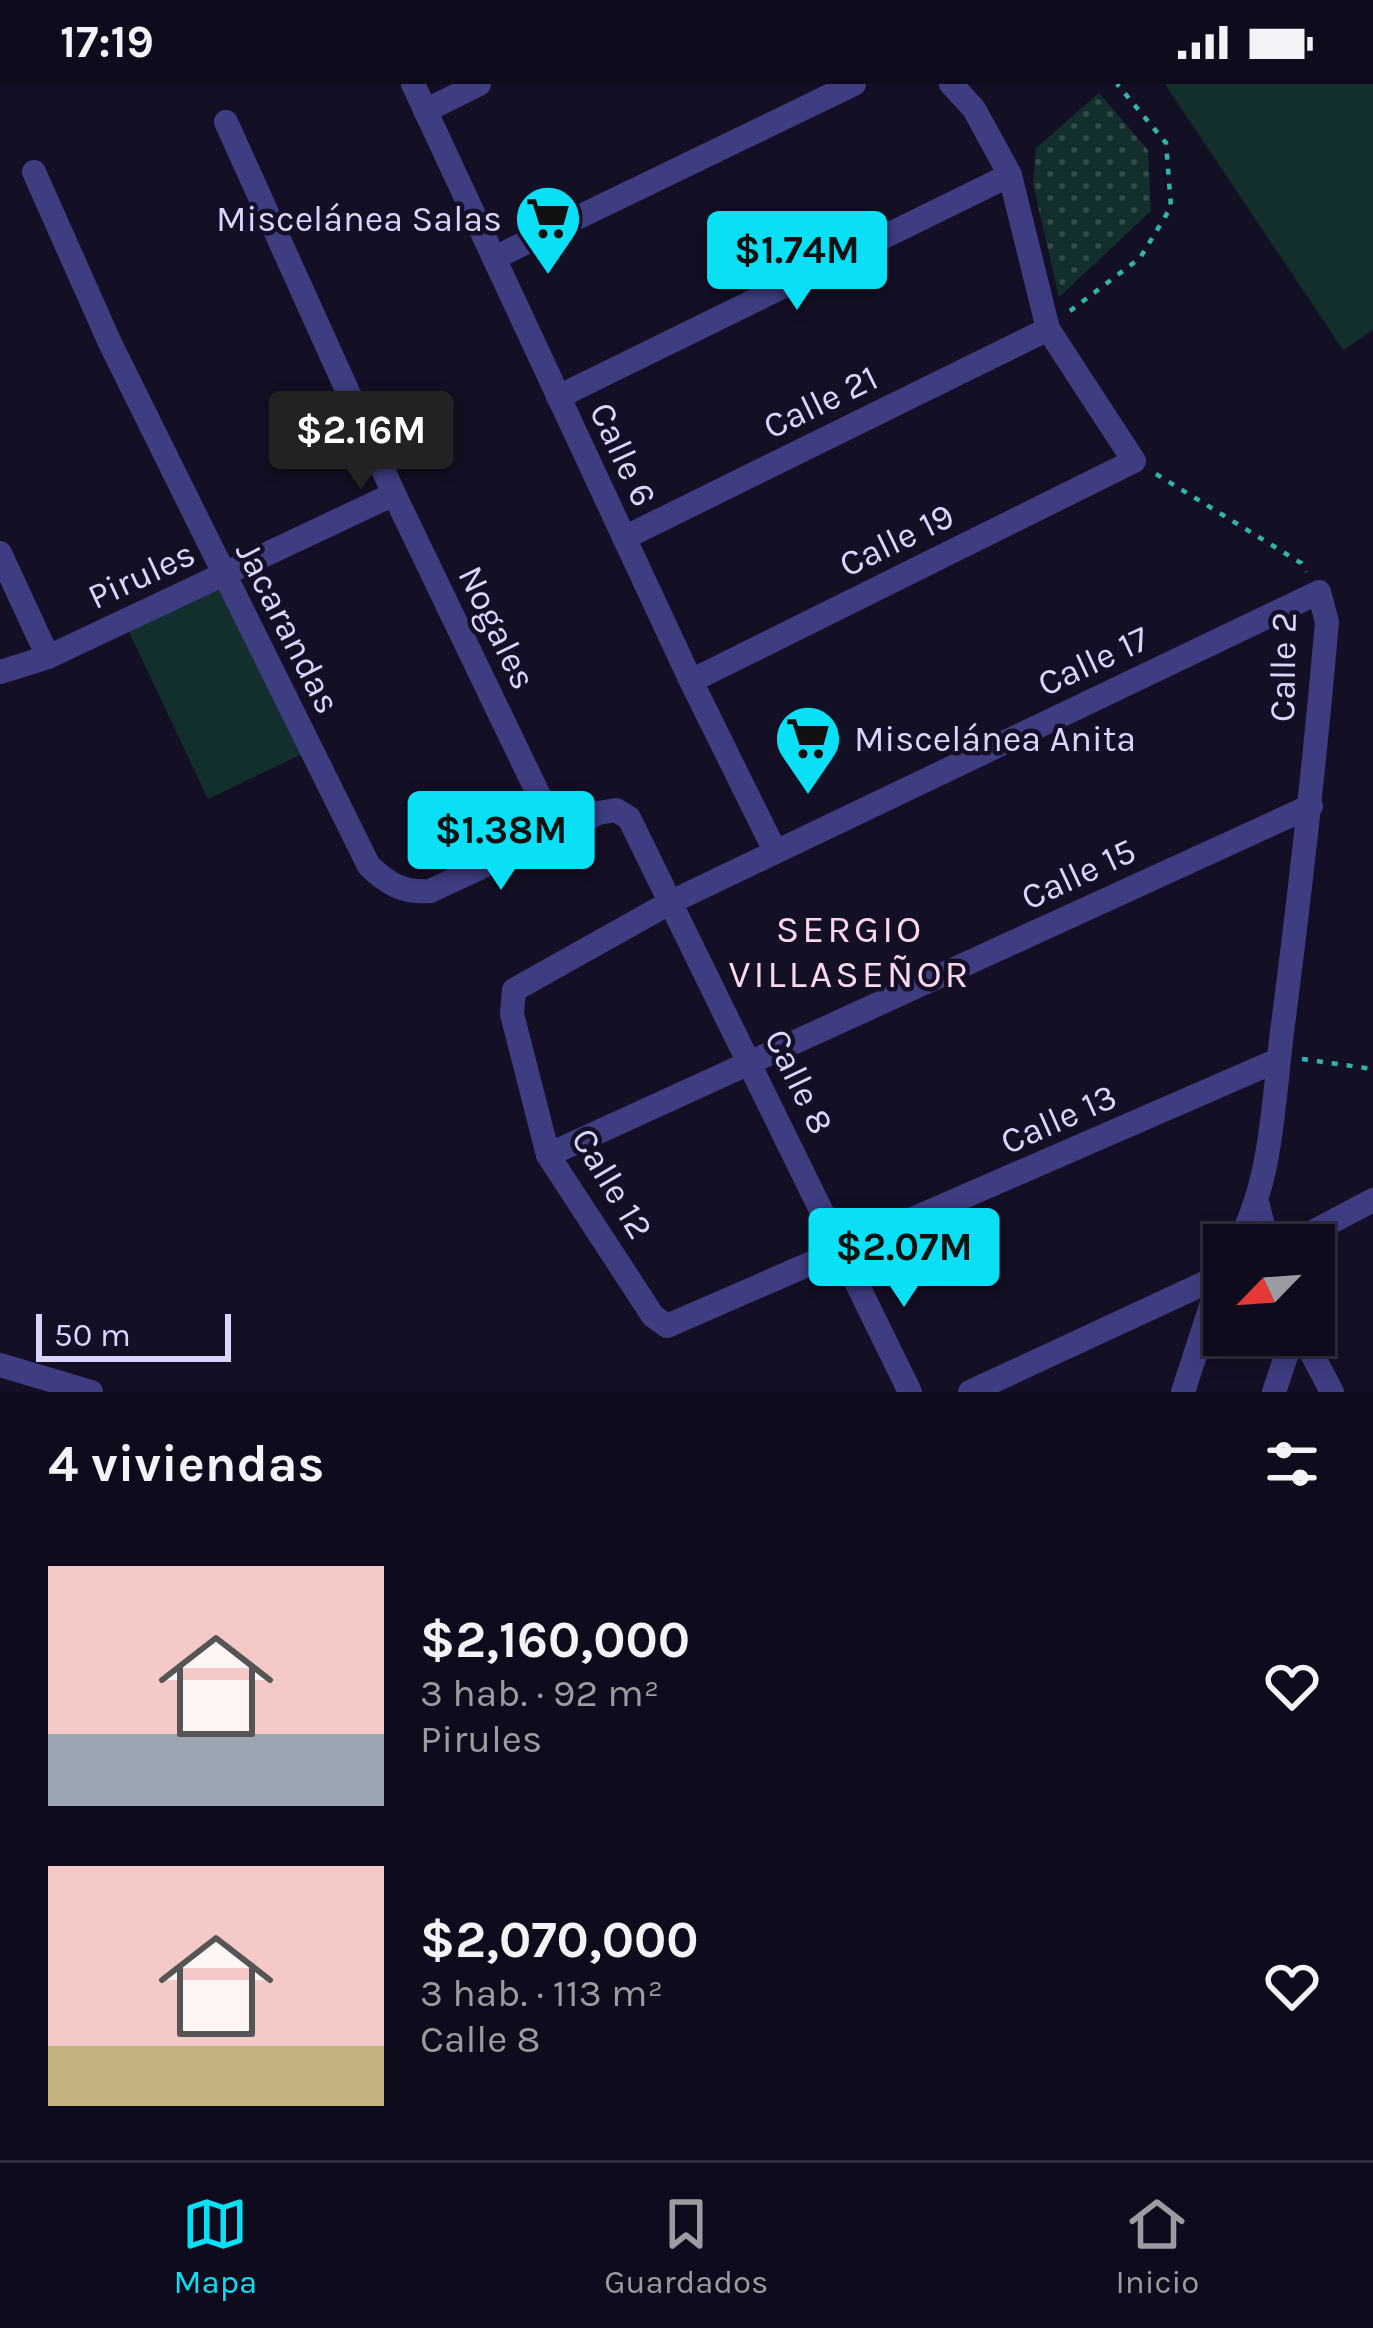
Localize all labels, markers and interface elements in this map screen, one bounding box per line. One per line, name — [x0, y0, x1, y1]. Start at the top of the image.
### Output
text: 17:19 — [60, 16, 154, 68]
supermarket icon: Miscelánea Salas — [513, 183, 583, 277]
place label: Miscelánea Salas — [216, 198, 502, 240]
pin: $1.74M — [699, 211, 895, 313]
text: $1.74M — [734, 227, 860, 273]
street label: Calle 21 — [756, 356, 884, 447]
pin: $2.16M — [263, 391, 459, 493]
street label: Calle 6 — [581, 396, 665, 513]
text: $2.16M — [296, 407, 426, 453]
street label: Calle 19 — [832, 494, 960, 585]
street label: Pirules — [81, 532, 201, 618]
street label: Jacarandas — [227, 534, 349, 720]
street label: Nogales — [449, 559, 545, 696]
street label: Calle 2 — [1261, 612, 1305, 722]
street label: Calle 17 — [1031, 617, 1156, 705]
supermarket icon: Miscelánea Anita — [773, 703, 843, 797]
place label: Miscelánea Anita — [854, 718, 1136, 760]
pin: $1.38M — [403, 791, 599, 893]
text: $1.38M — [435, 807, 567, 853]
street label: Calle 15 — [1015, 829, 1142, 919]
district label: SERGIO VILLASEÑOR — [729, 906, 971, 997]
street label: Calle 8 — [756, 1022, 842, 1141]
street label: Calle 13 — [994, 1075, 1123, 1163]
street label: Calle 12 — [563, 1120, 662, 1247]
pin: $2.07M — [806, 1208, 1002, 1310]
text: $2.07M — [835, 1224, 973, 1270]
north arrow — [1203, 1224, 1335, 1356]
map controls — [1203, 1224, 1335, 1356]
scale bar — [36, 1308, 231, 1361]
text: 50 m — [54, 1316, 131, 1354]
icon: filters — [1259, 1431, 1325, 1497]
text: 4 viviendas — [48, 1434, 325, 1494]
text: $2,160,000 — [420, 1610, 690, 1670]
icon: home — [144, 1614, 288, 1758]
icon: heart — [1259, 1653, 1325, 1719]
text: 3 hab. · 92 m² — [420, 1670, 659, 1716]
text: Pirules — [420, 1716, 542, 1762]
text: $2,070,000 — [420, 1910, 698, 1970]
icon: home — [144, 1914, 288, 2058]
icon: heart — [1259, 1953, 1325, 2019]
text: 3 hab. · 113 m² — [420, 1970, 663, 2016]
text: Calle 8 — [420, 2016, 540, 2062]
tab: Mapa — [174, 2191, 257, 2301]
tab: Guardados — [604, 2191, 768, 2301]
tab: Inicio — [1115, 2191, 1199, 2301]

